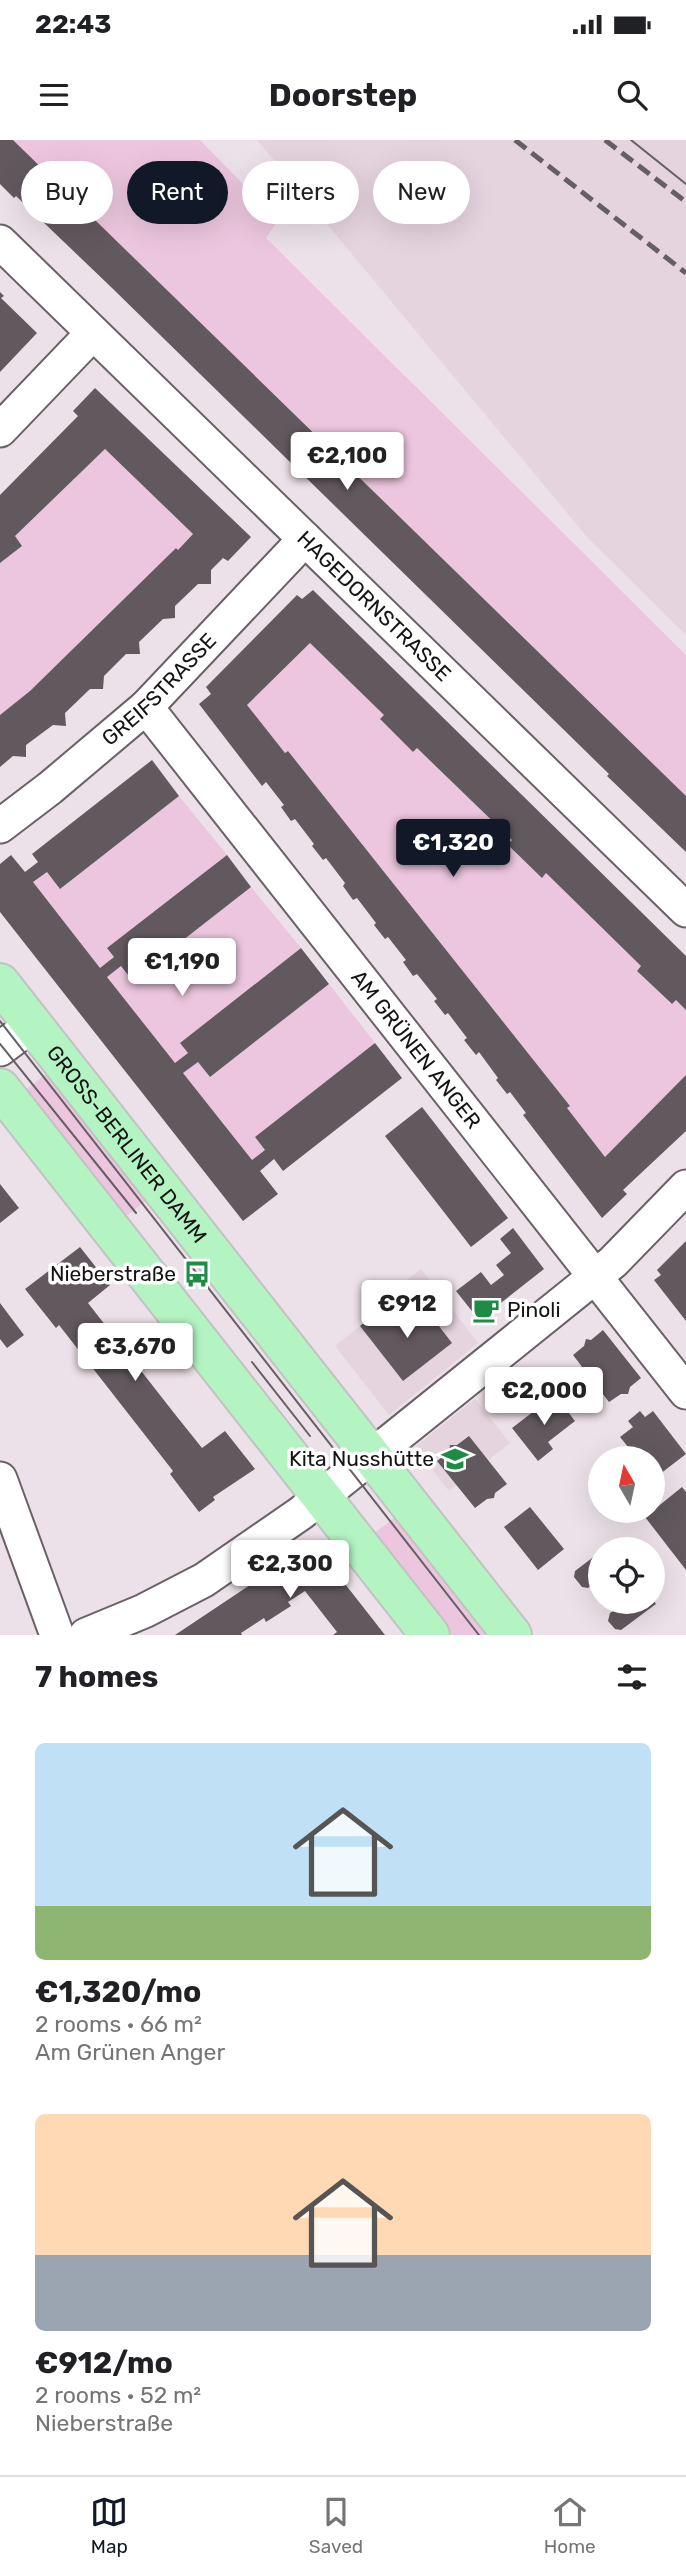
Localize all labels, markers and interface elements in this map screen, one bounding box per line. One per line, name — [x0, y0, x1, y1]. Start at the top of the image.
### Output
text: 22:43 — [35, 9, 111, 40]
icon: menu — [35, 76, 73, 114]
text: Doorstep — [269, 76, 417, 114]
icon: search — [613, 76, 651, 114]
chip: Buy — [21, 161, 113, 224]
chip: Rent — [127, 161, 228, 224]
chip: Filters — [242, 161, 359, 224]
chip: New — [373, 161, 470, 224]
pin: €2,100 — [290, 432, 404, 492]
text: €2,100 — [307, 441, 387, 469]
street label: HAGEDORNSTRASSE — [292, 526, 456, 686]
street label: GREIFSTRASSE — [97, 628, 221, 751]
pin: €1,320 — [396, 820, 510, 879]
text: €1,320 — [412, 828, 494, 856]
pin: €1,190 — [125, 938, 239, 998]
text: €1,190 — [144, 947, 220, 975]
street label: AM GRÜNEN ANGER — [346, 965, 486, 1133]
street label: GROSS-BERLINER DAMM — [42, 1040, 212, 1248]
bus stop icon: Nieberstraße — [182, 1259, 212, 1289]
place label: Nieberstraße — [50, 1261, 176, 1286]
pin: €912 — [366, 1280, 448, 1340]
text: €912 — [377, 1289, 437, 1317]
cafe icon: Pinoli — [471, 1295, 501, 1325]
place label: Pinoli — [507, 1297, 561, 1322]
pin: €3,670 — [78, 1324, 192, 1383]
text: €3,670 — [94, 1332, 176, 1360]
pin: €2,000 — [487, 1368, 601, 1427]
text: €2,000 — [501, 1376, 587, 1404]
school or university icon: Kita Nusshütte — [440, 1444, 470, 1474]
place label: Kita Nusshütte — [289, 1446, 434, 1471]
north arrow — [588, 1446, 665, 1522]
map controls — [588, 1446, 665, 1614]
button: locate — [588, 1537, 665, 1614]
pin: €2,300 — [233, 1540, 347, 1600]
text: €2,300 — [247, 1549, 333, 1577]
icon: filters — [613, 1658, 651, 1696]
text: 7 homes — [35, 1659, 158, 1695]
icon: home — [280, 1789, 406, 1915]
text: €1,320/mo — [35, 1974, 201, 2010]
text: 2 rooms · 66 m² — [35, 2010, 202, 2038]
text: Am Grünen Anger — [35, 2038, 225, 2066]
icon: home — [280, 2160, 406, 2286]
text: €912/mo — [35, 2345, 173, 2381]
text: 2 rooms · 52 m² — [35, 2381, 201, 2409]
text: Nieberstraße — [35, 2409, 173, 2437]
tab: Map — [90, 2493, 128, 2558]
tab: Saved — [309, 2493, 363, 2558]
tab: Home — [544, 2493, 596, 2558]

